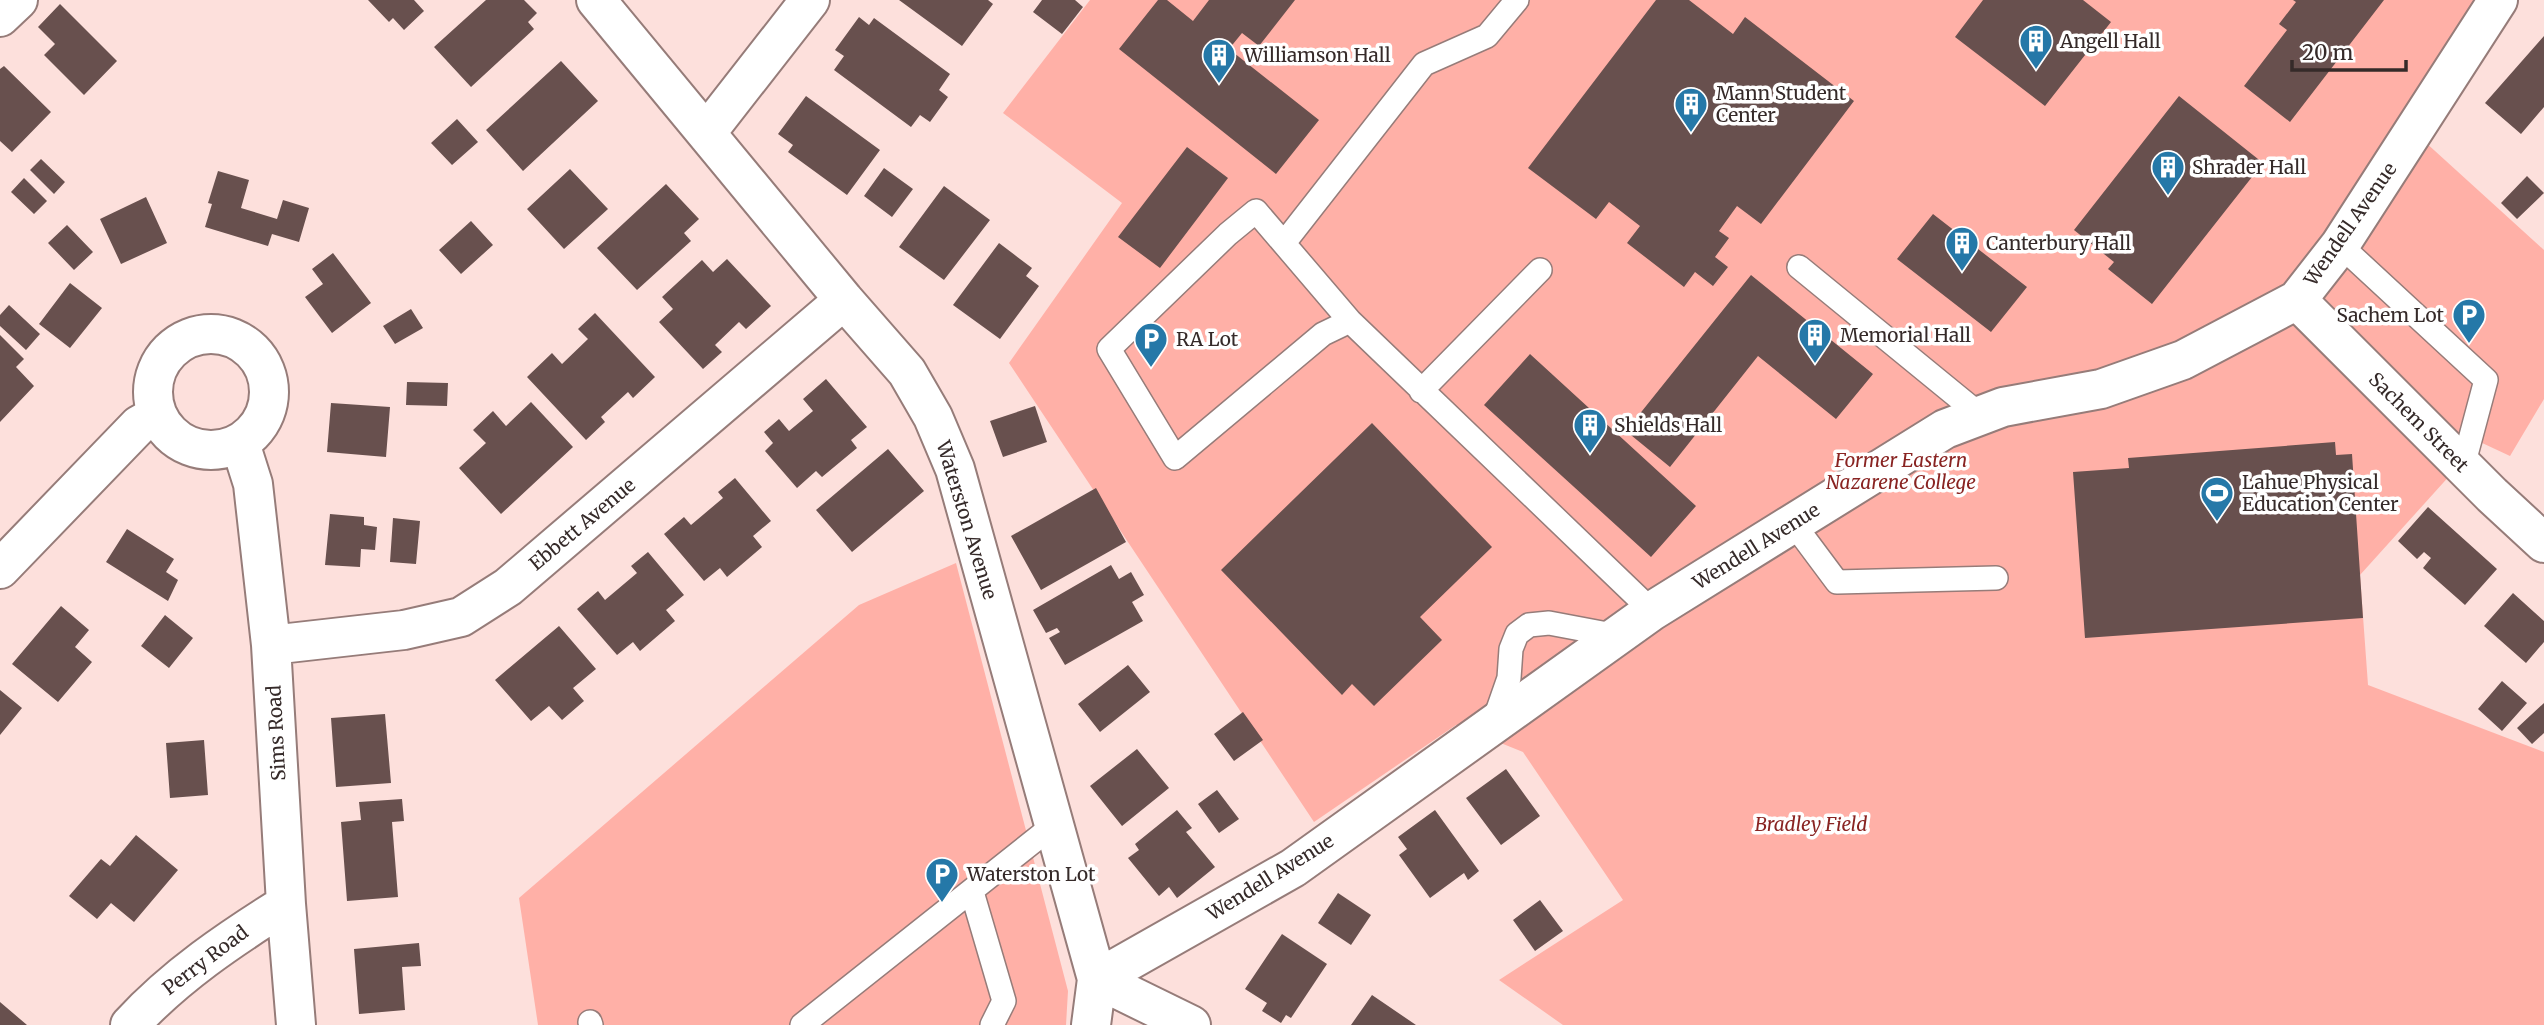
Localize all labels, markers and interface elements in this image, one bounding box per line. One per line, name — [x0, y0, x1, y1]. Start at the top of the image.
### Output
building icon: Angell Hall — [2017, 22, 2055, 71]
scale bar — [2292, 28, 2406, 72]
place label: Angell Hall — [2059, 29, 2161, 53]
building icon: Williamson Hall — [1200, 36, 1238, 85]
text: 20 m — [2302, 39, 2354, 66]
place label: Williamson Hall — [1243, 43, 1391, 67]
place label: Mann Student Center — [1716, 81, 1847, 127]
building icon: Mann Student Center — [1672, 85, 1710, 134]
building icon: Shrader Hall — [2149, 148, 2187, 197]
place label: Shrader Hall — [2192, 155, 2306, 179]
street label: Wendell Avenue — [2298, 158, 2401, 291]
building icon: Canterbury Hall — [1943, 224, 1981, 273]
place label: Canterbury Hall — [1986, 231, 2131, 255]
parking icon: Sachem Lot — [2450, 296, 2488, 345]
place label: Sachem Lot — [2337, 303, 2445, 327]
building icon: Memorial Hall — [1796, 316, 1834, 365]
parking icon: RA Lot — [1132, 320, 1170, 369]
place label: Memorial Hall — [1840, 323, 1971, 347]
place label: RA Lot — [1176, 327, 1239, 351]
street label: Sachem Street — [2364, 367, 2474, 477]
building icon: Shields Hall — [1571, 406, 1609, 455]
place label: Shields Hall — [1614, 413, 1722, 437]
street label: Waterston Avenue — [931, 437, 1003, 602]
park label: Former Eastern Nazarene College — [1826, 448, 1976, 494]
place label: Lahue Physical Education Center — [2242, 470, 2399, 516]
street label: Ebbett Avenue — [524, 473, 640, 575]
sports icon: Lahue Physical Education Center — [2198, 474, 2236, 523]
street label: Wendell Avenue — [1687, 497, 1824, 595]
street label: Sims Road — [262, 684, 290, 782]
park label: Bradley Field — [1755, 812, 1867, 836]
street label: Wendell Avenue — [1201, 828, 1338, 926]
parking icon: Waterston Lot — [923, 855, 961, 904]
place label: Waterston Lot — [966, 862, 1096, 886]
street label: Perry Road — [157, 920, 253, 1000]

